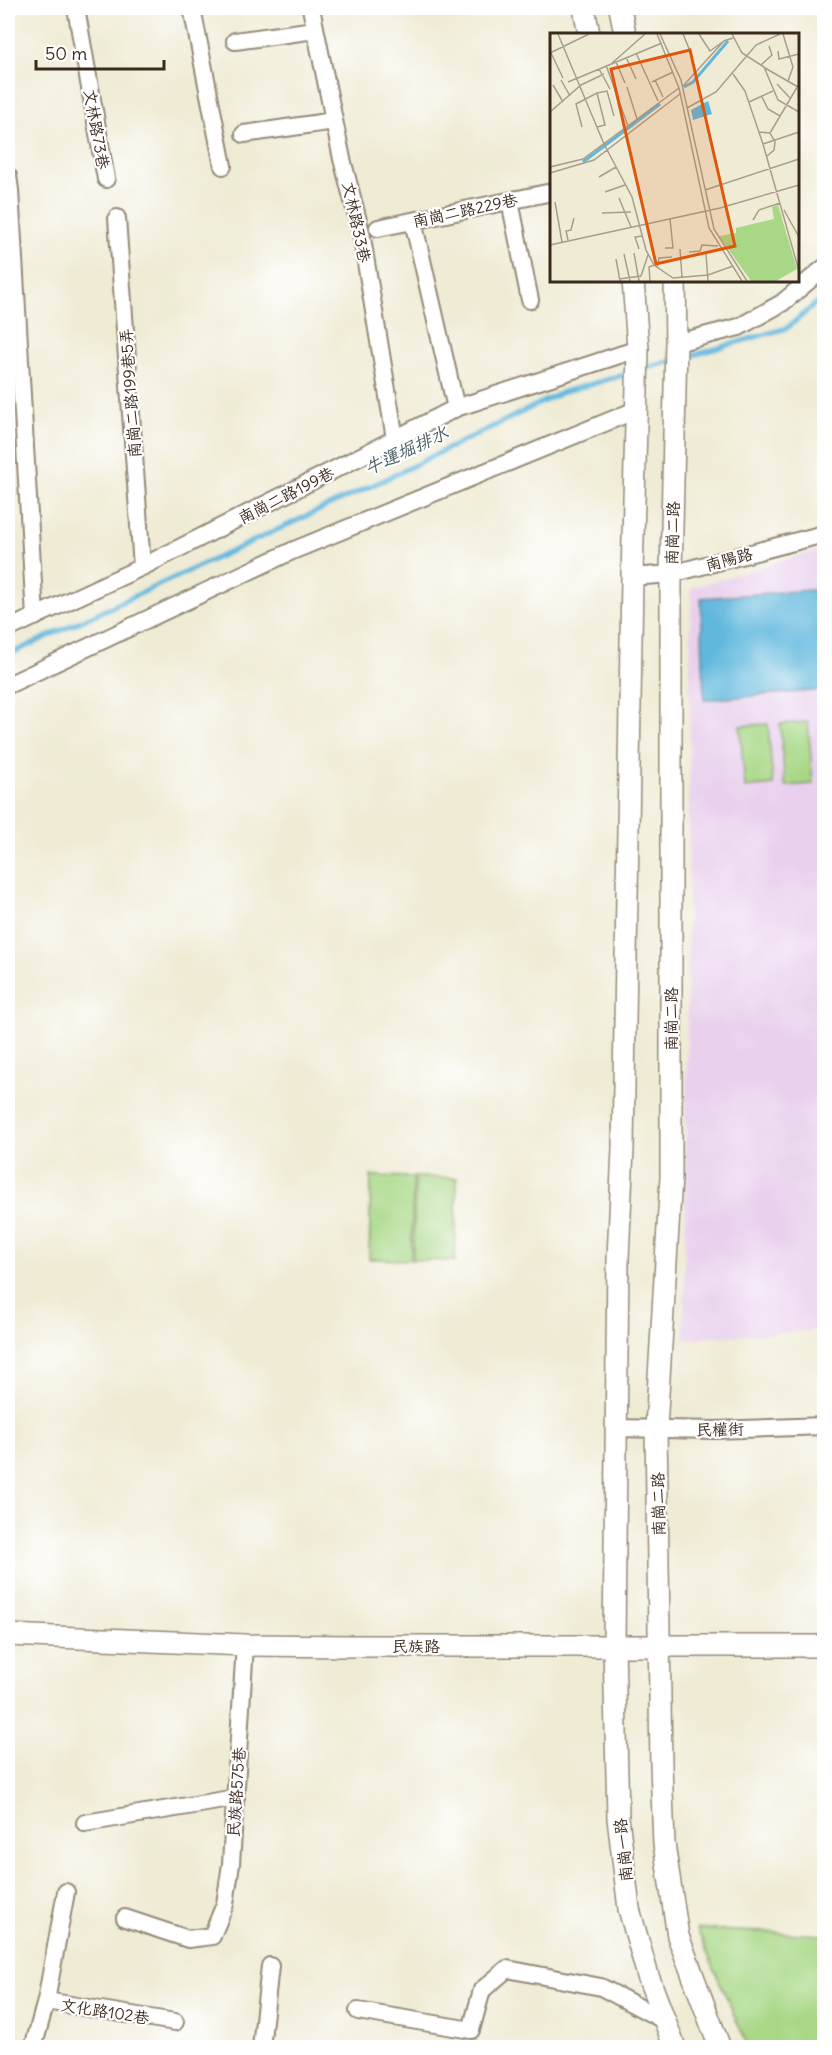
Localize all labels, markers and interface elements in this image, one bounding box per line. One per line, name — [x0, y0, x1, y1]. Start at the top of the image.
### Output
scale bar — [36, 33, 164, 71]
inset map — [550, 33, 799, 282]
text: 50 m — [45, 42, 87, 65]
street label: 文林路73巷 — [80, 87, 114, 171]
street label: 文林路33巷 — [339, 180, 375, 264]
street label: 南崗二路229巷 — [411, 189, 519, 231]
street label: 南崗二路199巷5弄 — [115, 327, 145, 459]
water label: 牛運堀排水 — [360, 420, 453, 479]
street label: 南崗二路199巷 — [235, 462, 337, 528]
street label: 南崗二路 — [661, 501, 683, 565]
street label: 南陽路 — [703, 543, 755, 575]
street label: 南崗二路 — [661, 987, 681, 1051]
street label: 民權街 — [696, 1419, 744, 1439]
street label: 南崗二路 — [647, 1472, 669, 1536]
street label: 民族路 — [392, 1636, 440, 1656]
street label: 民族路575巷 — [223, 1746, 249, 1838]
street label: 南崗一路 — [610, 1817, 636, 1883]
street label: 文化路102巷 — [59, 1994, 151, 2028]

